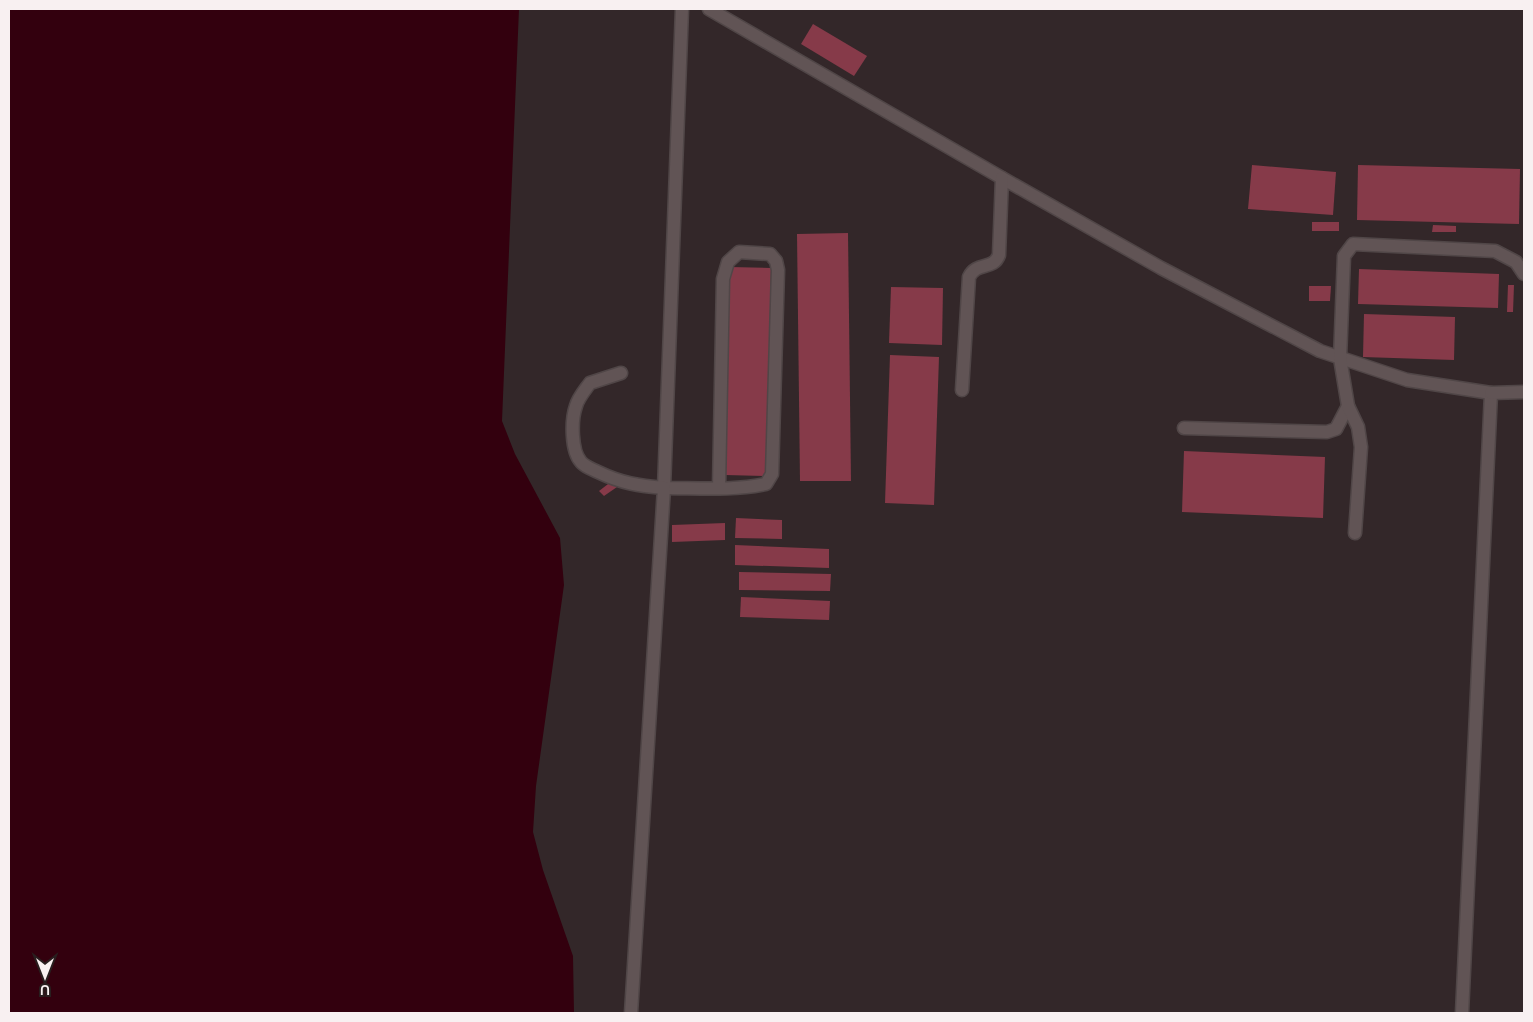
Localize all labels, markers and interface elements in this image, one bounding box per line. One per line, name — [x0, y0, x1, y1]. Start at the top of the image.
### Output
north arrow — [20, 952, 70, 1002]
text: U — [40, 981, 50, 999]

